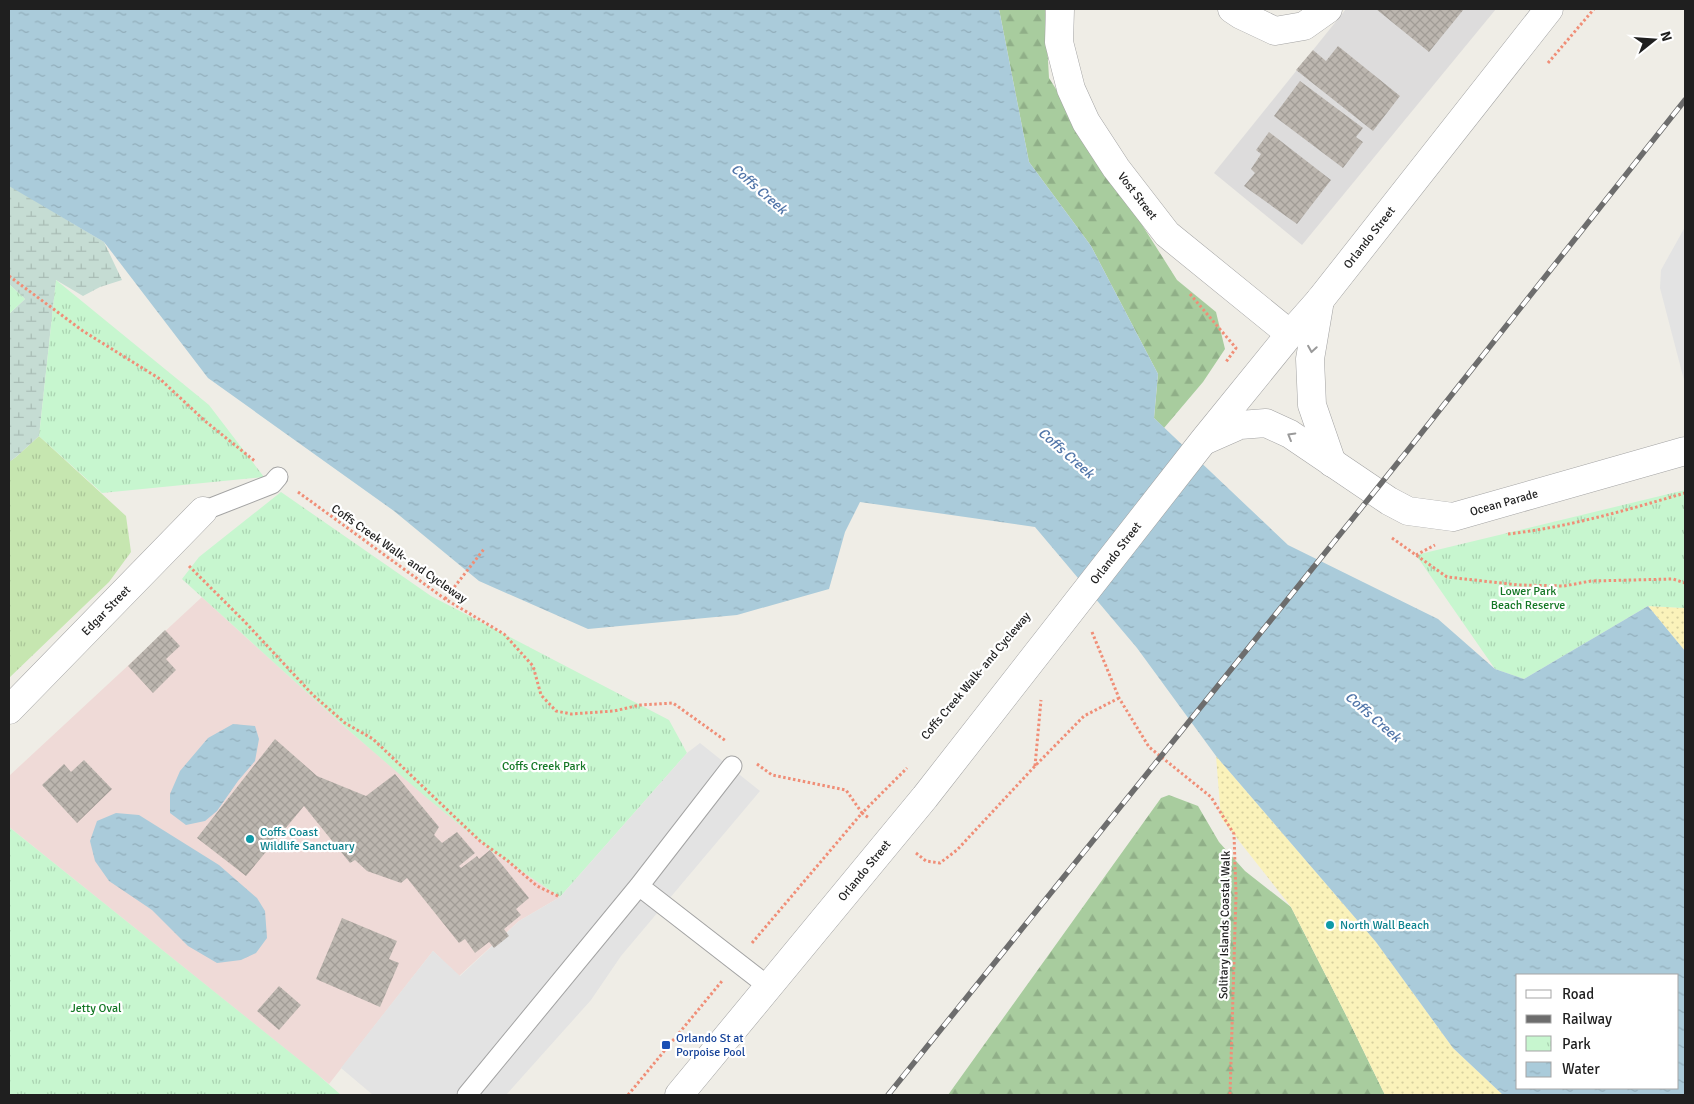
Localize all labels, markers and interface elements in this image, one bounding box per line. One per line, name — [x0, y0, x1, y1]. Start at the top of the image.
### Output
north arrow — [1629, 15, 1679, 65]
text: N — [1656, 29, 1676, 43]
water label: Coffs Creek — [728, 160, 792, 219]
street label: Vost Street — [1115, 169, 1161, 223]
street label: Orlando Street — [1340, 203, 1398, 272]
one-way arrow — [1307, 345, 1318, 353]
water label: Coffs Creek — [1035, 424, 1099, 483]
one-way arrow — [1288, 432, 1297, 442]
street label: Ocean Parade — [1468, 486, 1540, 519]
street label: Coffs Creek Walk- and Cycleway — [328, 501, 470, 607]
street label: Orlando Street — [1087, 519, 1145, 587]
street label: Edgar Street — [78, 582, 134, 639]
park label: Lower Park Beach Reserve — [1491, 584, 1565, 613]
street label: Coffs Creek Walk- and Cycleway — [918, 609, 1034, 743]
water label: Coffs Creek — [1342, 688, 1406, 747]
park label: Coffs Creek Park — [502, 759, 586, 774]
place label: Coffs Coast Wildlife Sanctuary — [260, 825, 355, 854]
marker: Coffs Coast Wildlife Sanctuary — [244, 833, 256, 845]
street label: Orlando Street — [835, 837, 894, 904]
street label: Solitary Islands Coastal Walk — [1216, 851, 1234, 999]
place label: North Wall Beach — [1340, 918, 1429, 933]
marker: North Wall Beach — [1324, 919, 1336, 931]
legend — [1516, 974, 1679, 1089]
text: Road — [1562, 985, 1594, 1003]
park label: Jetty Oval — [70, 1001, 122, 1016]
text: Railway — [1562, 1010, 1612, 1028]
place label: Orlando St at Porpoise Pool — [676, 1031, 746, 1060]
text: Park — [1562, 1035, 1591, 1053]
marker: Orlando St at Porpoise Pool — [660, 1039, 672, 1051]
text: Water — [1562, 1060, 1600, 1078]

